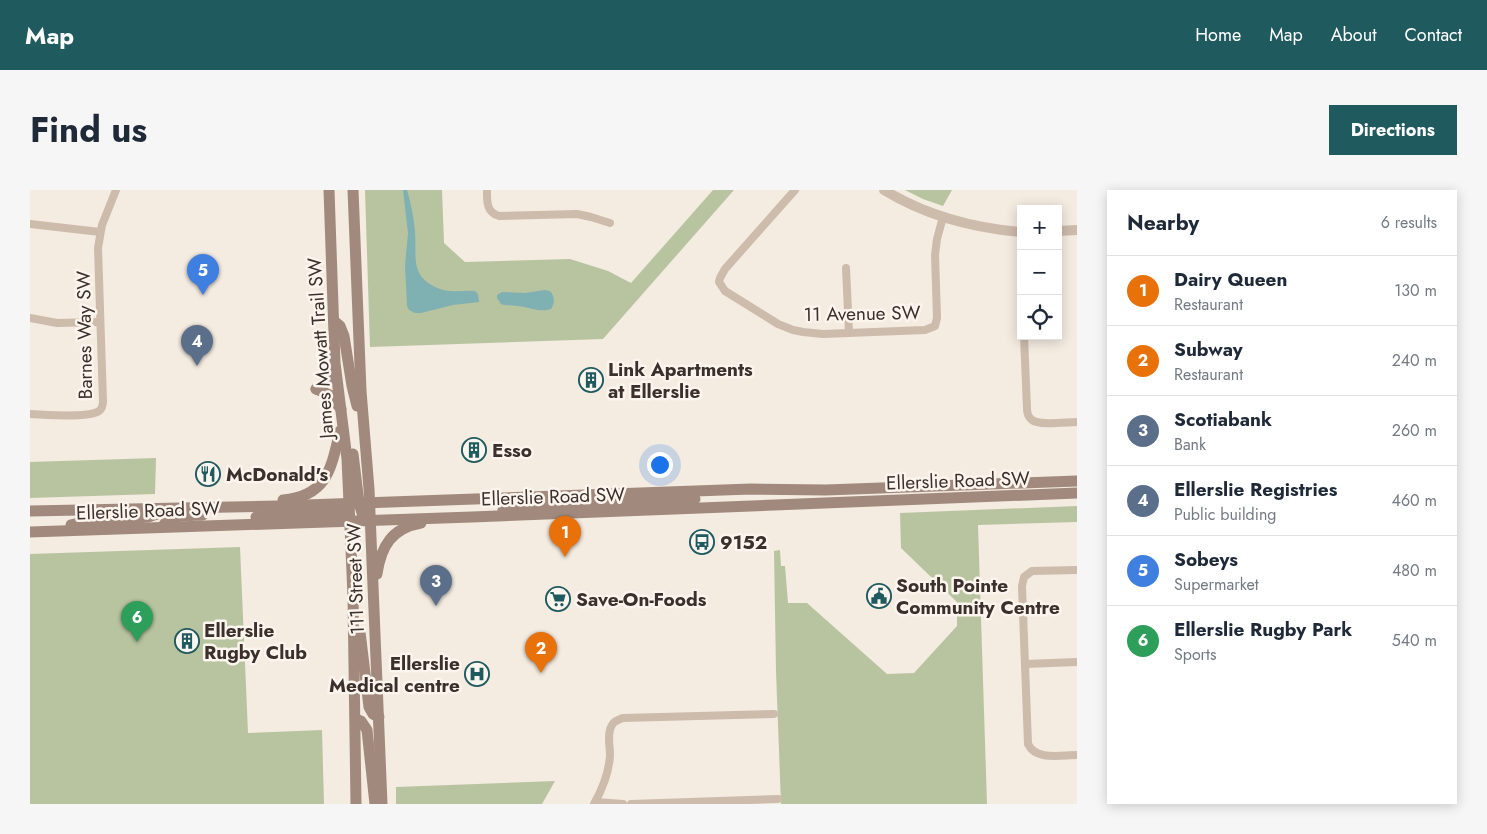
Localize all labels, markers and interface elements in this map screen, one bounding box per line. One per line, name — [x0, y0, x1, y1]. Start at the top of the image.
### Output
text: Map — [25, 18, 74, 53]
text: Home — [1195, 22, 1241, 48]
text: Map — [1269, 22, 1303, 48]
text: About — [1331, 22, 1376, 48]
text: Contact — [1404, 22, 1462, 48]
text: Find us — [30, 105, 147, 155]
button: Directions — [1329, 105, 1457, 155]
map controls — [1017, 205, 1062, 340]
button: + — [1017, 205, 1062, 250]
text: Nearby — [1127, 208, 1199, 238]
text: 6 results — [1381, 211, 1437, 234]
button: − — [1017, 250, 1062, 295]
pin: 5 — [187, 254, 219, 295]
street label: James Mowatt Trail SW — [301, 256, 340, 442]
text: Dairy Queen — [1174, 266, 1287, 293]
street label: Barnes Way SW — [70, 270, 99, 400]
text: 1 — [1139, 279, 1147, 302]
text: 130 m — [1394, 279, 1437, 302]
text: Restaurant — [1174, 293, 1243, 316]
button: locate — [1017, 295, 1062, 340]
street label: 11 Avenue SW — [803, 299, 921, 328]
pin: 4 — [181, 325, 213, 366]
text: Subway — [1174, 336, 1243, 363]
text: 2 — [1138, 349, 1148, 372]
text: 240 m — [1392, 349, 1437, 372]
place label: Link Apartments at Ellerslie — [608, 356, 753, 405]
text: Restaurant — [1174, 363, 1243, 386]
building icon: Link Apartments at Ellerslie — [578, 367, 604, 393]
text: Scotiabank — [1174, 406, 1272, 433]
text: 3 — [1138, 419, 1148, 442]
text: 260 m — [1392, 419, 1437, 442]
text: Bank — [1174, 433, 1206, 456]
building icon: Esso — [461, 437, 487, 463]
place label: Esso — [492, 437, 532, 464]
your location — [647, 452, 673, 478]
restaurant icon: McDonald's — [195, 461, 221, 487]
place label: McDonald's — [226, 461, 328, 488]
street label: Ellerslie Road SW — [886, 464, 1031, 497]
text: Ellerslie Registries — [1174, 476, 1337, 503]
street label: Ellerslie Road SW — [481, 480, 626, 513]
text: 4 — [1137, 489, 1149, 512]
text: 460 m — [1392, 489, 1437, 512]
street label: Ellerslie Road SW — [76, 494, 221, 527]
text: Public building — [1174, 503, 1276, 526]
pin: 1 — [549, 516, 581, 557]
street label: 111 Street SW — [340, 523, 371, 635]
bus stop icon: 9152 — [689, 529, 715, 555]
place label: 9152 — [720, 529, 767, 556]
text: Sobeys — [1174, 546, 1238, 573]
text: 5 — [1138, 559, 1148, 582]
text: 480 m — [1392, 559, 1437, 582]
pin: 3 — [420, 565, 452, 606]
place label: South Pointe Community Centre — [896, 572, 1060, 621]
text: Supermarket — [1174, 573, 1259, 596]
public building icon: South Pointe Community Centre — [866, 583, 892, 609]
supermarket icon: Save-On-Foods — [545, 586, 571, 612]
place label: Save-On-Foods — [576, 586, 707, 613]
pin: 6 — [121, 601, 153, 642]
text: Ellerslie Rugby Park — [1174, 616, 1352, 643]
place label: Ellerslie Rugby Club — [204, 617, 307, 666]
building icon: Ellerslie Rugby Club — [174, 628, 200, 654]
text: 6 — [1138, 629, 1148, 652]
text: 540 m — [1392, 629, 1437, 652]
pin: 2 — [525, 632, 557, 673]
text: Sports — [1174, 643, 1216, 666]
place label: Ellerslie Medical centre — [329, 650, 460, 699]
hospital icon: Ellerslie Medical centre — [464, 661, 490, 687]

